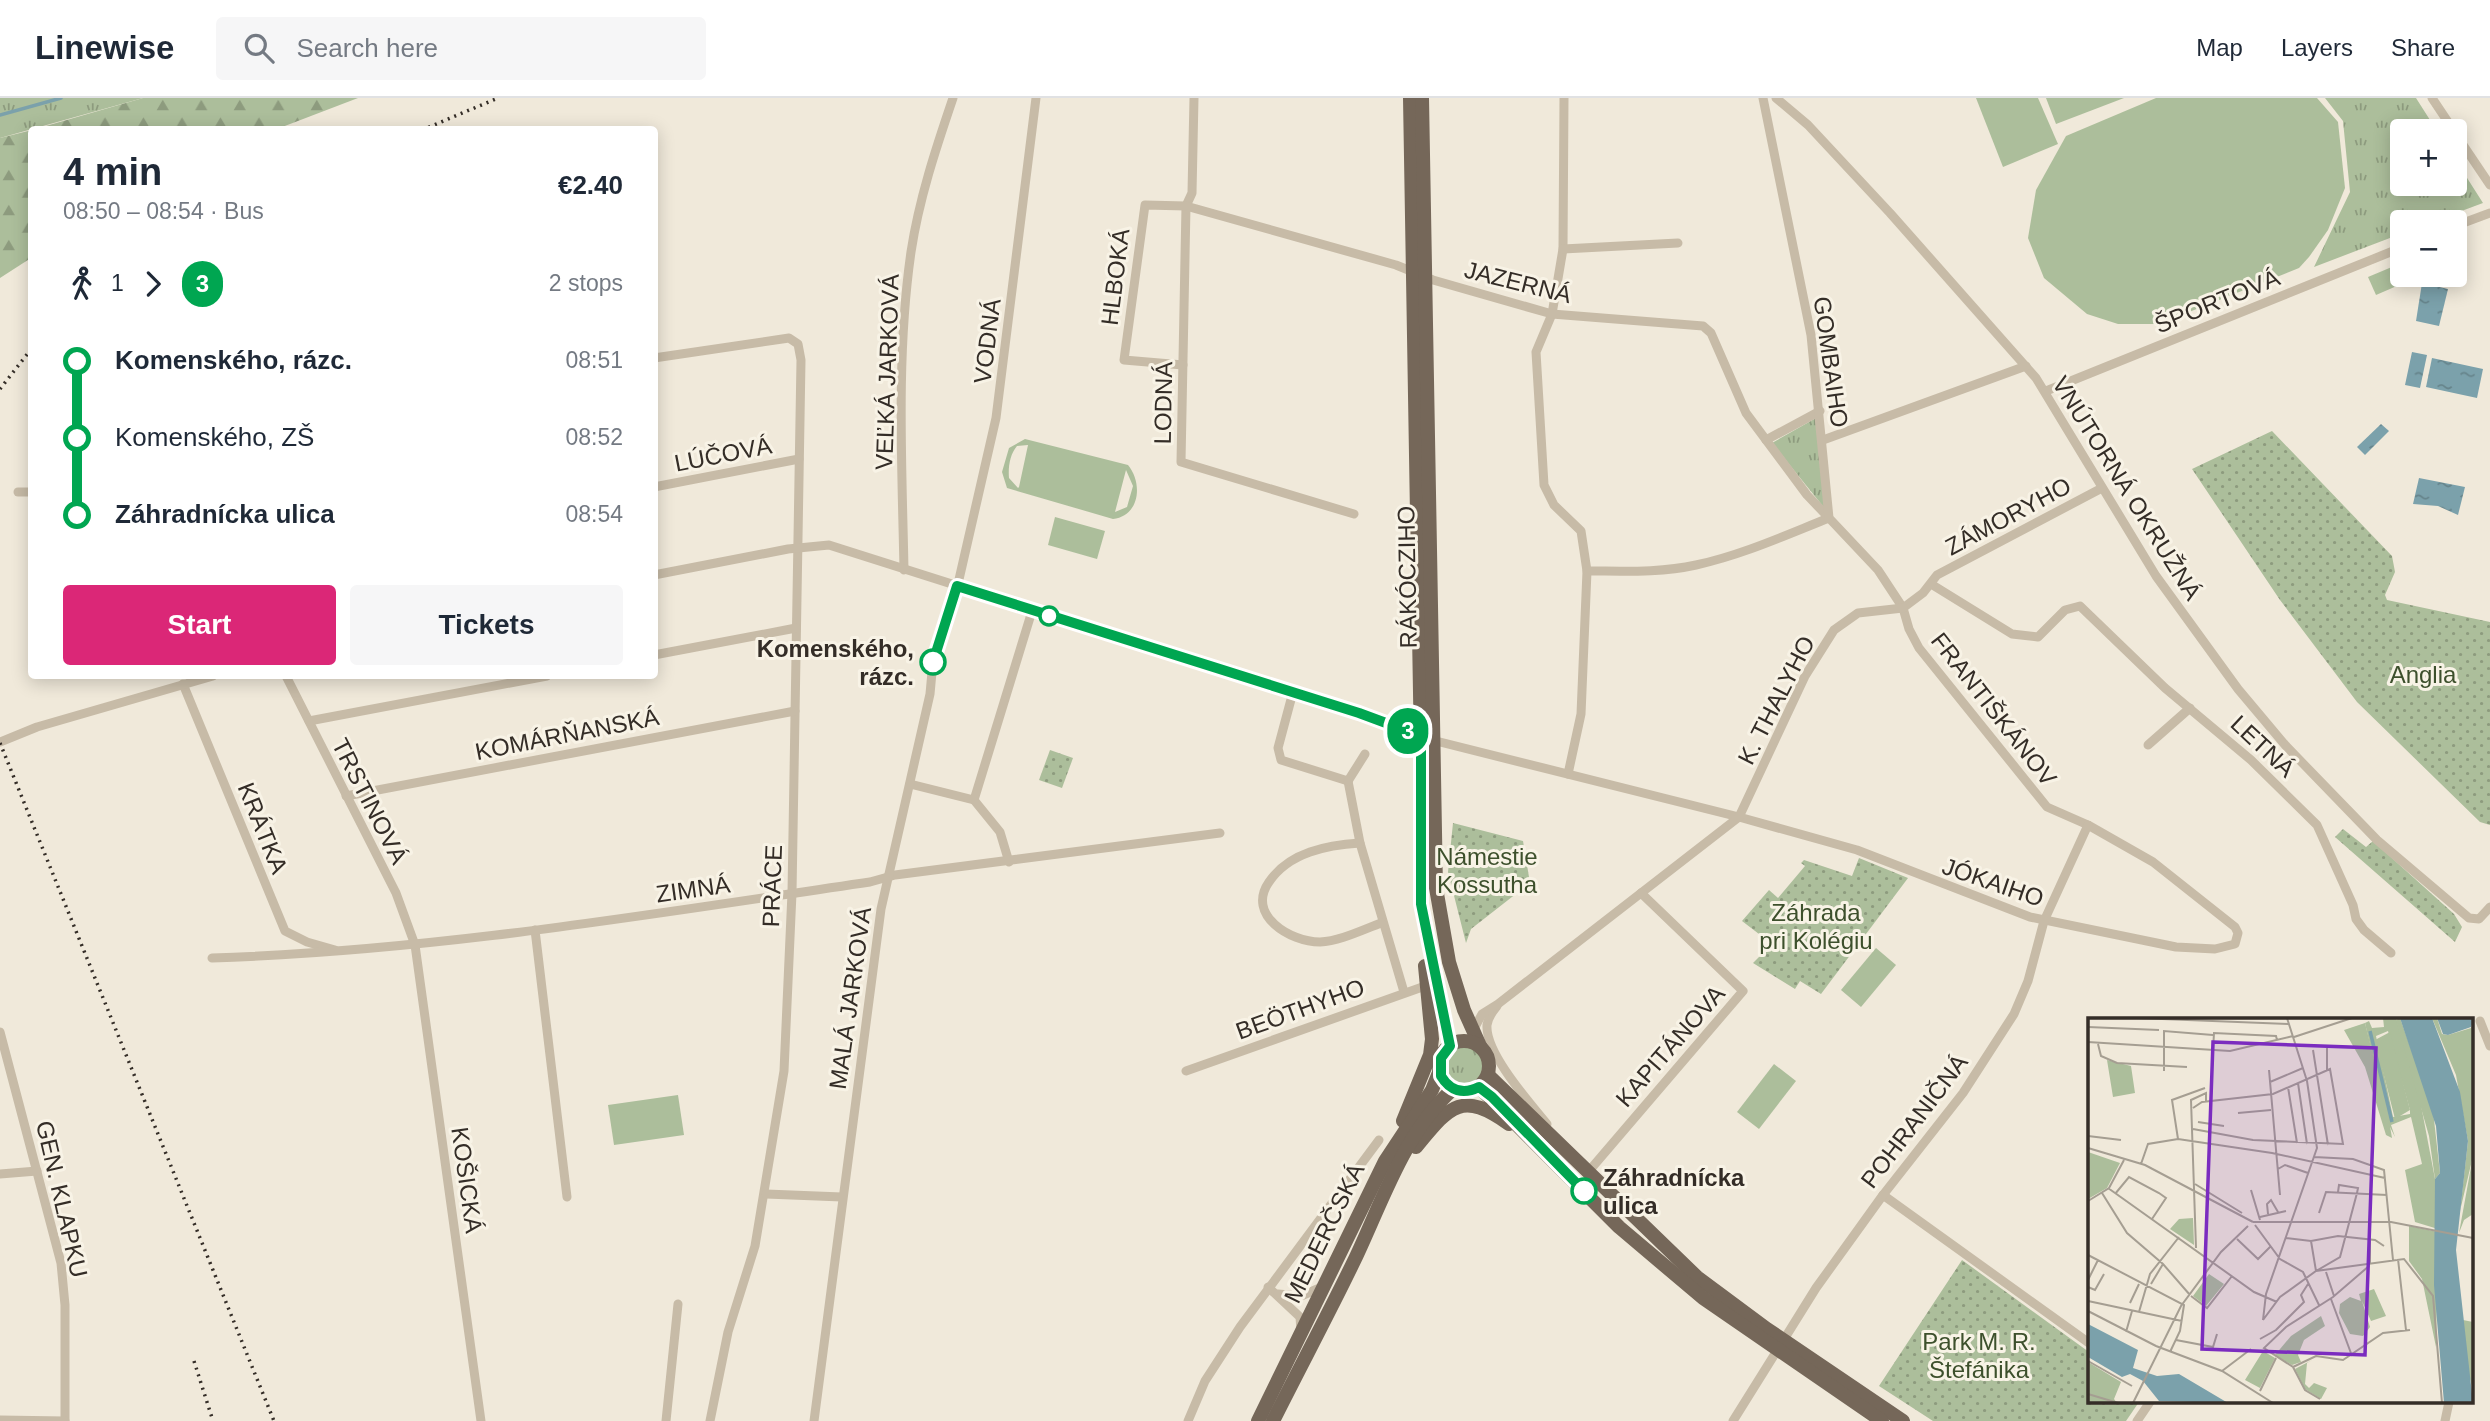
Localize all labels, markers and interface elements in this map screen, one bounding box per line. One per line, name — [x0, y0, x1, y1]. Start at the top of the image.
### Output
search box — [216, 17, 706, 80]
text: Linewise — [35, 29, 174, 66]
icon: search — [240, 29, 278, 67]
text: Search here — [296, 33, 438, 63]
text: Map — [2196, 34, 2243, 61]
text: Layers — [2281, 34, 2353, 61]
text: Share — [2391, 34, 2455, 61]
map controls — [2390, 119, 2467, 287]
button: + — [2390, 119, 2467, 196]
text: 4 min — [63, 151, 162, 193]
text: €2.40 — [558, 170, 623, 200]
text: 08:50 – 08:54 · Bus — [63, 198, 264, 224]
button: − — [2390, 210, 2467, 287]
street label: HLBOKÁ — [1096, 227, 1134, 327]
street label: JAZERNÁ — [1462, 256, 1574, 308]
street label: ŠPORTOVÁ — [2151, 264, 2283, 338]
icon: walk — [63, 265, 101, 303]
icon: forward — [134, 265, 172, 303]
text: 1 — [111, 270, 124, 296]
text: 3 — [196, 270, 209, 297]
text: 2 stops — [549, 270, 623, 296]
street label: VEĽKÁ JARKOVÁ — [870, 274, 904, 470]
street label: GOMBAIHO — [1808, 295, 1854, 429]
street label: VODNÁ — [968, 297, 1006, 385]
text: Komenského, rázc. — [115, 345, 352, 375]
text: 08:51 — [565, 347, 623, 373]
street label: LODNÁ — [1149, 361, 1177, 445]
street label: VNÚTORNÁ OKRUŽNÁ — [2047, 371, 2207, 605]
text: Komenského, ZŠ — [115, 422, 314, 452]
text: 08:52 — [565, 424, 623, 450]
street label: LÚČOVÁ — [672, 431, 774, 477]
street label: ZÁMORYHO — [1941, 472, 2075, 560]
text: Záhradnícka ulica — [115, 499, 335, 529]
text: 08:54 — [565, 501, 623, 527]
street label: RÁKÓCZIHO — [1392, 505, 1422, 649]
button: Start — [63, 585, 336, 665]
button: Tickets — [350, 585, 623, 665]
unlabelled marker — [1039, 606, 1059, 626]
street label: FRANTIŠKÁNOV — [1926, 627, 2062, 791]
street label: K. THALYHO — [1732, 631, 1820, 769]
place label: Komenského, rázc. — [757, 635, 914, 690]
marker: Komenského, rázc. — [920, 649, 946, 675]
park label: Anglia — [2390, 661, 2457, 688]
street label: KOMÁRŇANSKÁ — [473, 703, 661, 765]
line badge: 3 — [1385, 708, 1431, 754]
street label: LETNÁ — [2226, 710, 2300, 782]
text: 3 — [1401, 717, 1415, 744]
street label: TRSTINOVÁ — [327, 734, 413, 868]
street label: KRÁTKA — [232, 778, 294, 878]
park label: Námestie Kossutha — [1436, 843, 1538, 898]
street label: PRÁCE — [757, 844, 787, 928]
street label: JÓKAIHO — [1939, 852, 2047, 912]
street label: ZIMNÁ — [654, 870, 732, 908]
park label: Záhrada pri Kolégiu — [1759, 899, 1873, 954]
street label: MALÁ JARKOVÁ — [824, 905, 876, 1091]
street label: BEÖTHYHO — [1232, 973, 1368, 1045]
street label: KAPITÁNOVA — [1610, 980, 1730, 1112]
inset map — [2088, 1018, 2472, 1404]
street label: POHRANIČNÁ — [1855, 1049, 1973, 1193]
street label: GEN. KLAPKU — [31, 1118, 93, 1280]
street label: KOŠICKÁ — [446, 1125, 488, 1235]
street label: MEDERČSKÁ — [1279, 1159, 1369, 1307]
place label: Záhradnícka ulica — [1603, 1164, 1745, 1219]
marker: Záhradnícka ulica — [1571, 1178, 1597, 1204]
park label: Park M. R. Štefánika — [1922, 1328, 2036, 1383]

